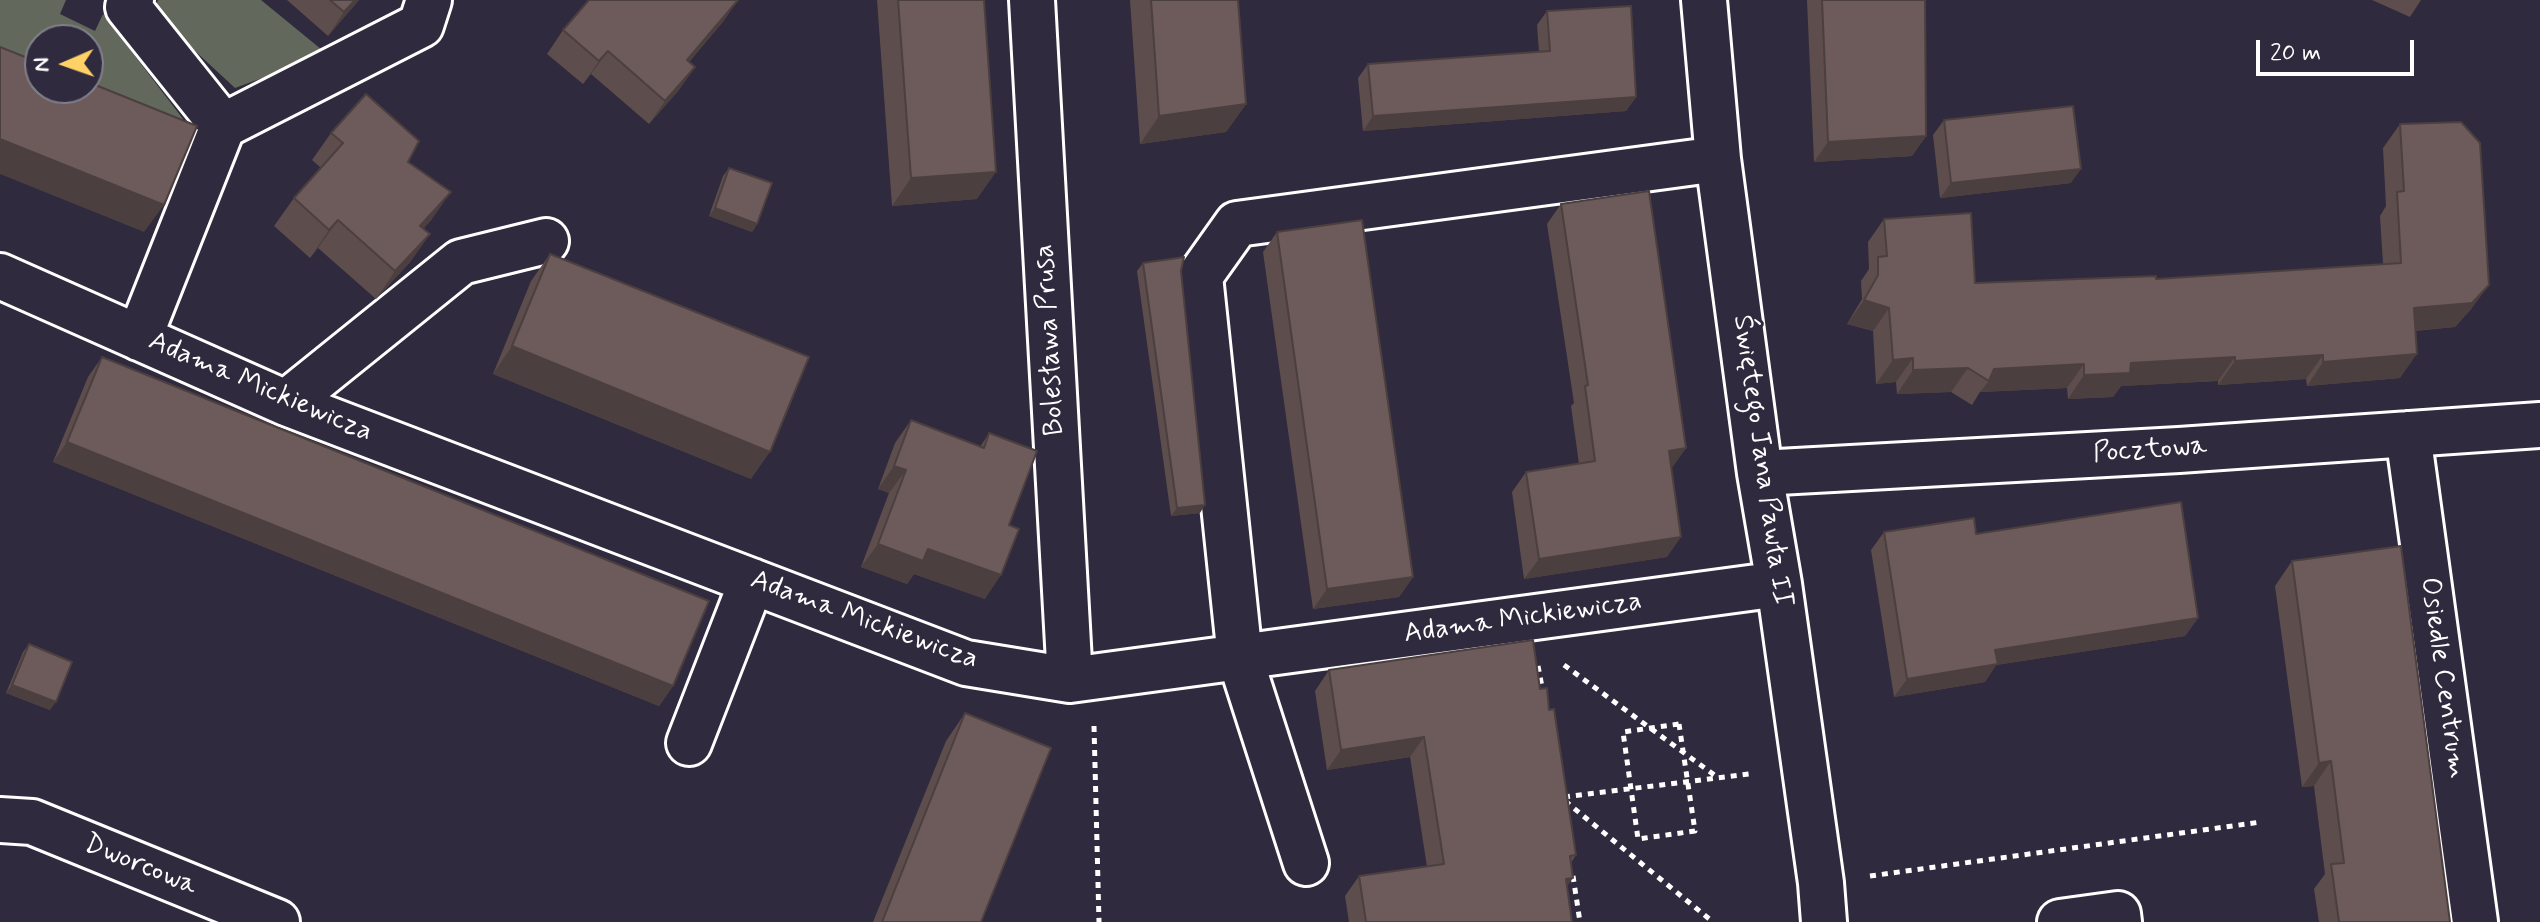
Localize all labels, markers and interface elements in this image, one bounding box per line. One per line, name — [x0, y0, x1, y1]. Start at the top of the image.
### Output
north arrow — [24, 24, 104, 104]
scale bar — [2260, 24, 2418, 74]
text: 20 m — [2270, 38, 2321, 69]
text: N — [28, 57, 56, 73]
street label: Bolesława Prusa — [1029, 243, 1073, 437]
street label: Świętego Jana Pawła II — [1724, 313, 1798, 609]
street label: Adama Mickiewicza — [143, 326, 377, 450]
street label: Pocztowa — [2092, 430, 2208, 472]
street label: Adama Mickiewicza — [746, 564, 982, 678]
street label: Osiedle Centrum — [2411, 575, 2473, 781]
street label: Adama Mickiewicza — [1402, 586, 1644, 652]
street label: Dworcowa — [78, 828, 202, 904]

